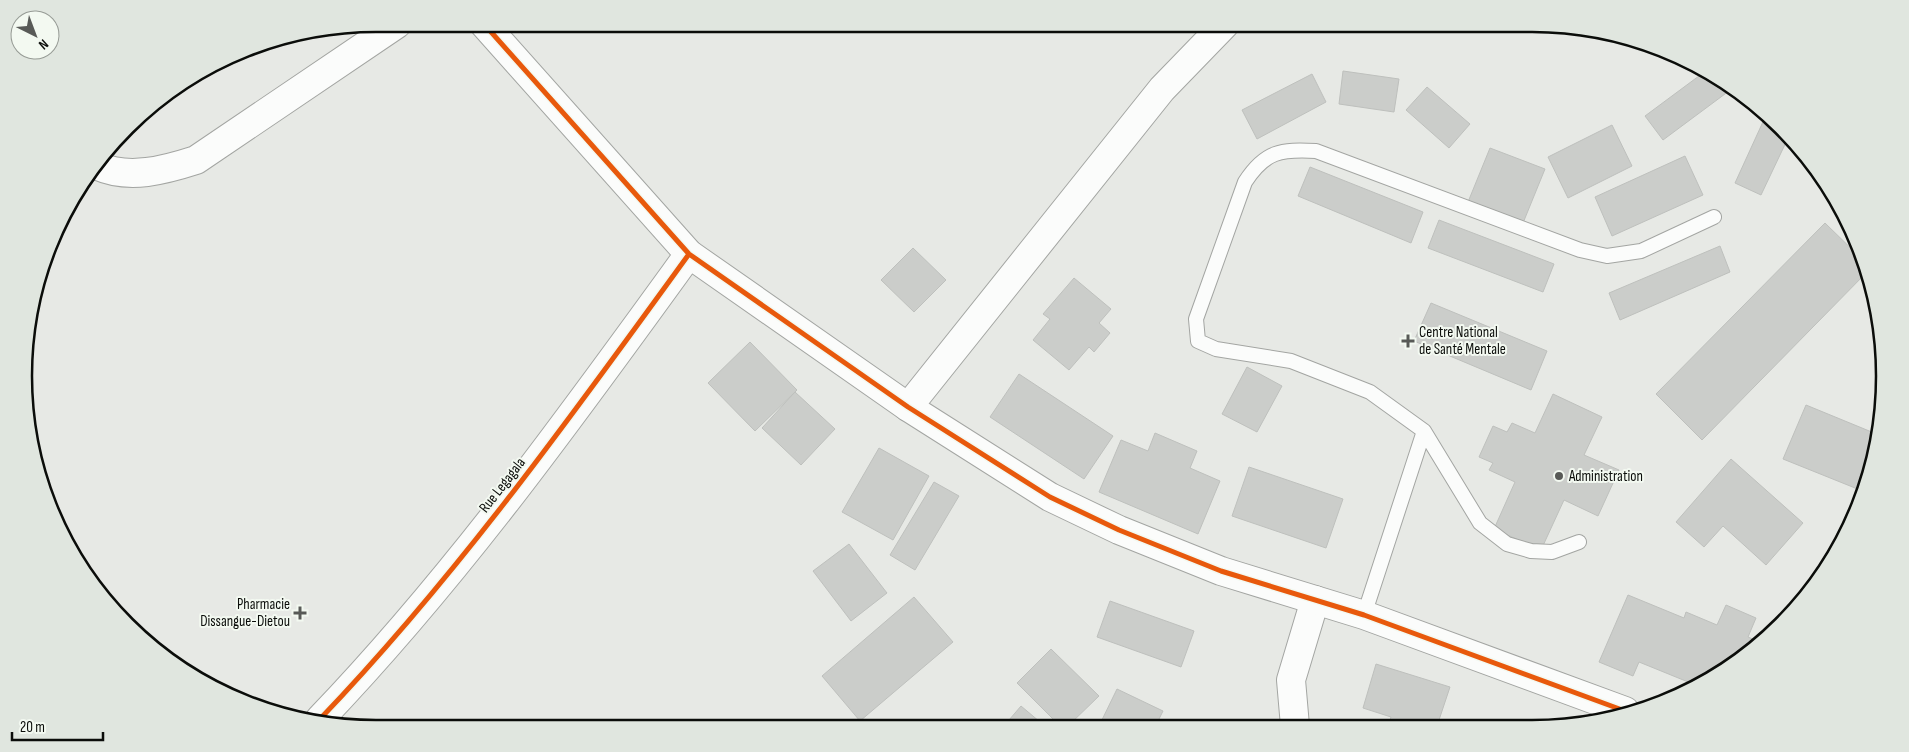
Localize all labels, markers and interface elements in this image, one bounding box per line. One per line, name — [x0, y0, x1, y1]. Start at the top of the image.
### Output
north arrow — [10, 10, 60, 60]
text: N — [35, 35, 52, 53]
place label: Centre National de Santé Mentale — [1419, 323, 1506, 359]
marker: Centre National de Santé Mentale — [1401, 334, 1415, 348]
street label: Rue Legagala — [475, 454, 530, 517]
place label: Administration — [1568, 467, 1643, 486]
marker: Administration — [1553, 470, 1565, 482]
place label: Pharmacie Dissangue-Dietou — [200, 595, 290, 631]
marker: Pharmacie Dissangue-Dietou — [294, 607, 306, 619]
scale bar — [12, 710, 104, 742]
text: 20 m — [20, 718, 45, 737]

